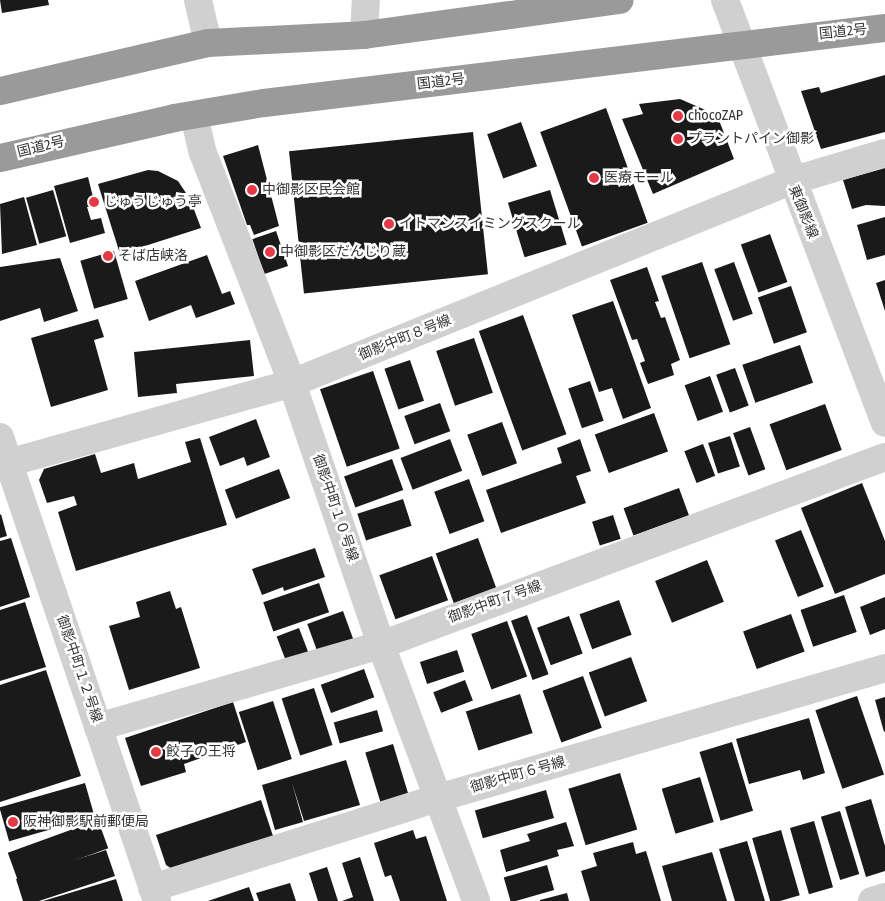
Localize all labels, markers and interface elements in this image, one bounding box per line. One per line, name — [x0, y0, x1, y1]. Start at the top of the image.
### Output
street label: 国道2号 — [818, 21, 868, 43]
street label: 国道2号 — [416, 71, 466, 93]
place label: chocoZAP — [688, 108, 743, 124]
marker: chocoZAP — [672, 110, 684, 122]
place label: プラントパイン御影 — [688, 131, 814, 147]
street label: 国道2号 — [16, 133, 66, 161]
marker: プラントパイン御影 — [672, 133, 684, 145]
place label: 医療モール — [604, 170, 674, 186]
marker: 医療モール — [588, 172, 600, 184]
place label: 中御影区民会館 — [262, 182, 360, 198]
street label: 東御影線 — [785, 183, 821, 241]
marker: 中御影区民会館 — [246, 184, 258, 196]
place label: じゅうじゅう亭 — [104, 194, 202, 210]
marker: じゅうじゅう亭 — [88, 196, 100, 208]
place label: イトマンスイミングスクール — [399, 216, 581, 232]
marker: イトマンスイミングスクール — [383, 218, 395, 230]
place label: 中御影区だんじり蔵 — [280, 244, 406, 260]
marker: 中御影区だんじり蔵 — [264, 246, 276, 258]
place label: そば店峡洛 — [118, 248, 188, 264]
marker: そば店峡洛 — [102, 250, 114, 262]
street label: 御影中町８号線 — [356, 312, 454, 364]
street label: 御影中町１０号線 — [309, 452, 361, 564]
street label: 御影中町７号線 — [446, 577, 544, 627]
street label: 御影中町１２号線 — [53, 613, 105, 725]
place label: 餃子の王将 — [166, 744, 236, 760]
marker: 餃子の王将 — [150, 746, 162, 758]
street label: 御影中町６号線 — [469, 753, 567, 797]
place label: 阪神御影駅前郵便局 — [23, 814, 149, 830]
marker: 阪神御影駅前郵便局 — [7, 816, 19, 828]

